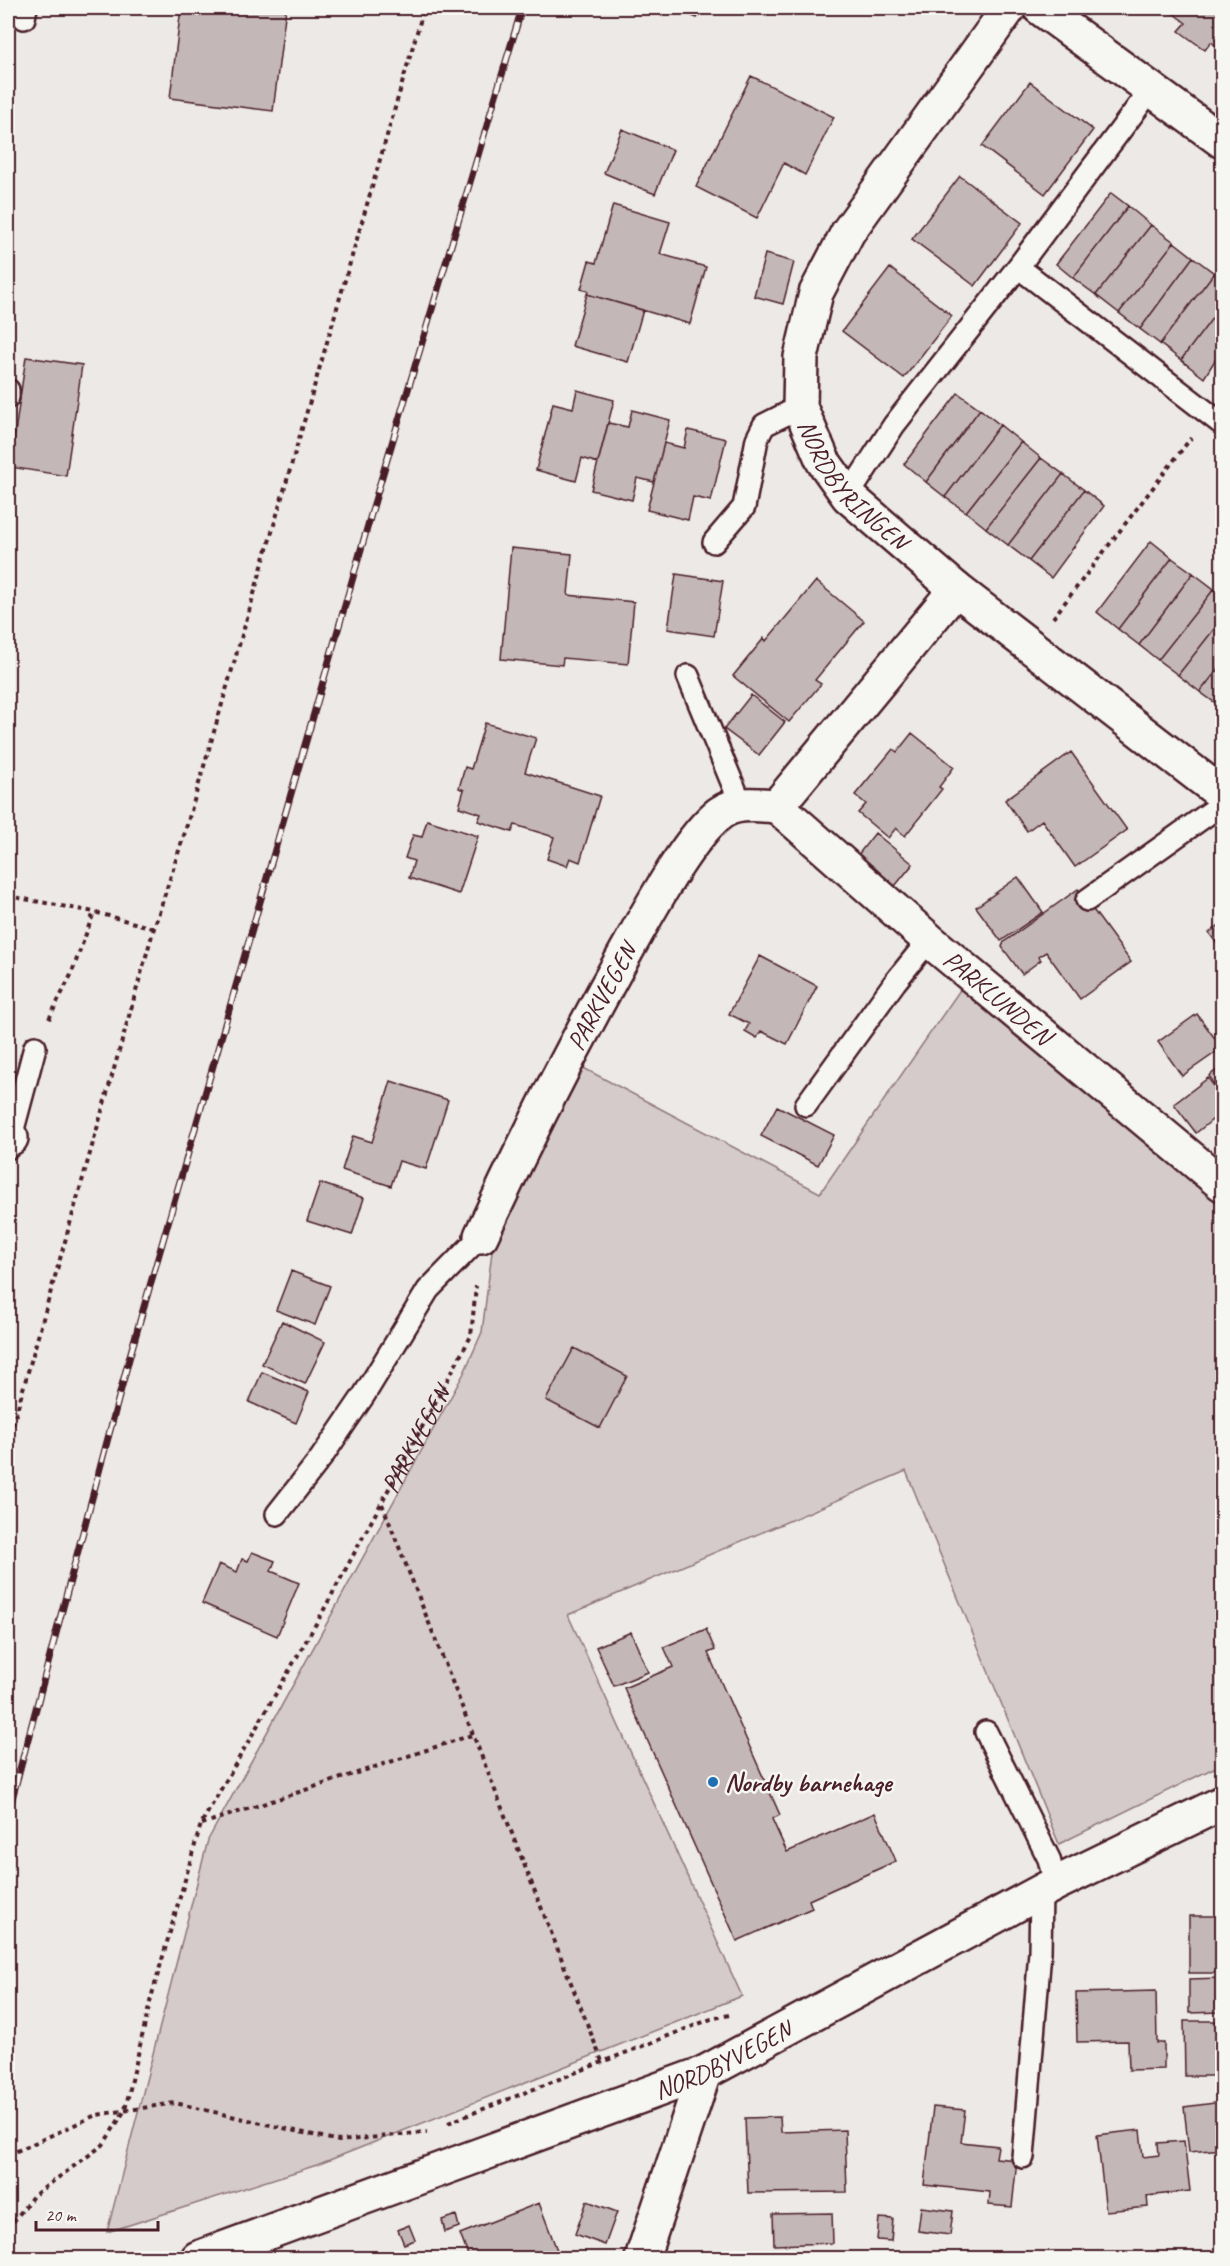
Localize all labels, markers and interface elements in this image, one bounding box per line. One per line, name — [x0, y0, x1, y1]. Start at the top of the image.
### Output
street label: NORDBYRINGEN — [791, 414, 918, 560]
street label: PARKVEGEN — [559, 934, 646, 1056]
street label: PARKLUNDEN — [937, 943, 1062, 1055]
street label: PARKVEGEN — [373, 1376, 460, 1499]
place label: Nordby barnehage — [725, 1766, 894, 1799]
marker: Nordby barnehage — [706, 1775, 720, 1789]
street label: NORDBYVEGEN — [650, 2011, 801, 2106]
scale bar — [36, 2194, 158, 2232]
text: 20 m — [45, 2204, 78, 2226]

